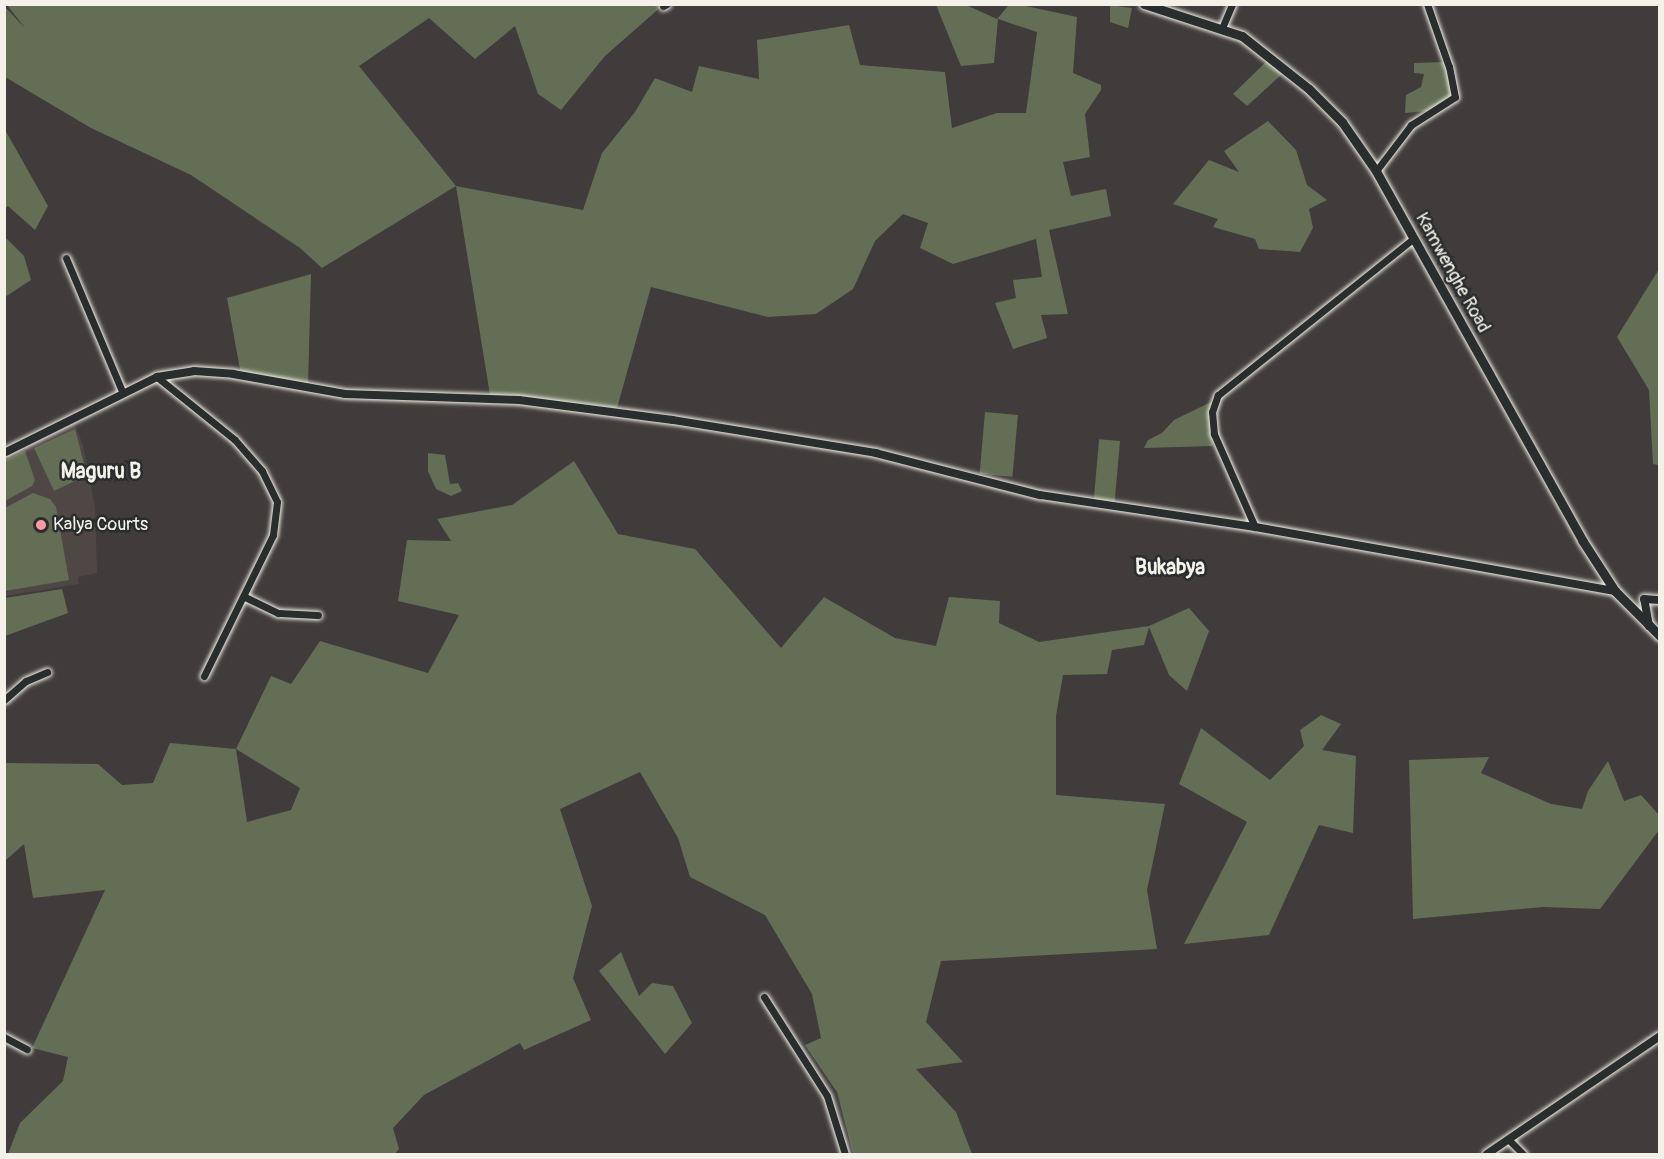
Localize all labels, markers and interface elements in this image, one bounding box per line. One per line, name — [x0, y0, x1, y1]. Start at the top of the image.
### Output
street label: Kamwenghe Road — [1410, 209, 1494, 337]
district label: Maguru B — [61, 459, 141, 485]
place label: Kalya Courts — [53, 514, 148, 536]
marker: Kalya Courts — [34, 518, 48, 532]
district label: Bukabya — [1135, 555, 1205, 581]

